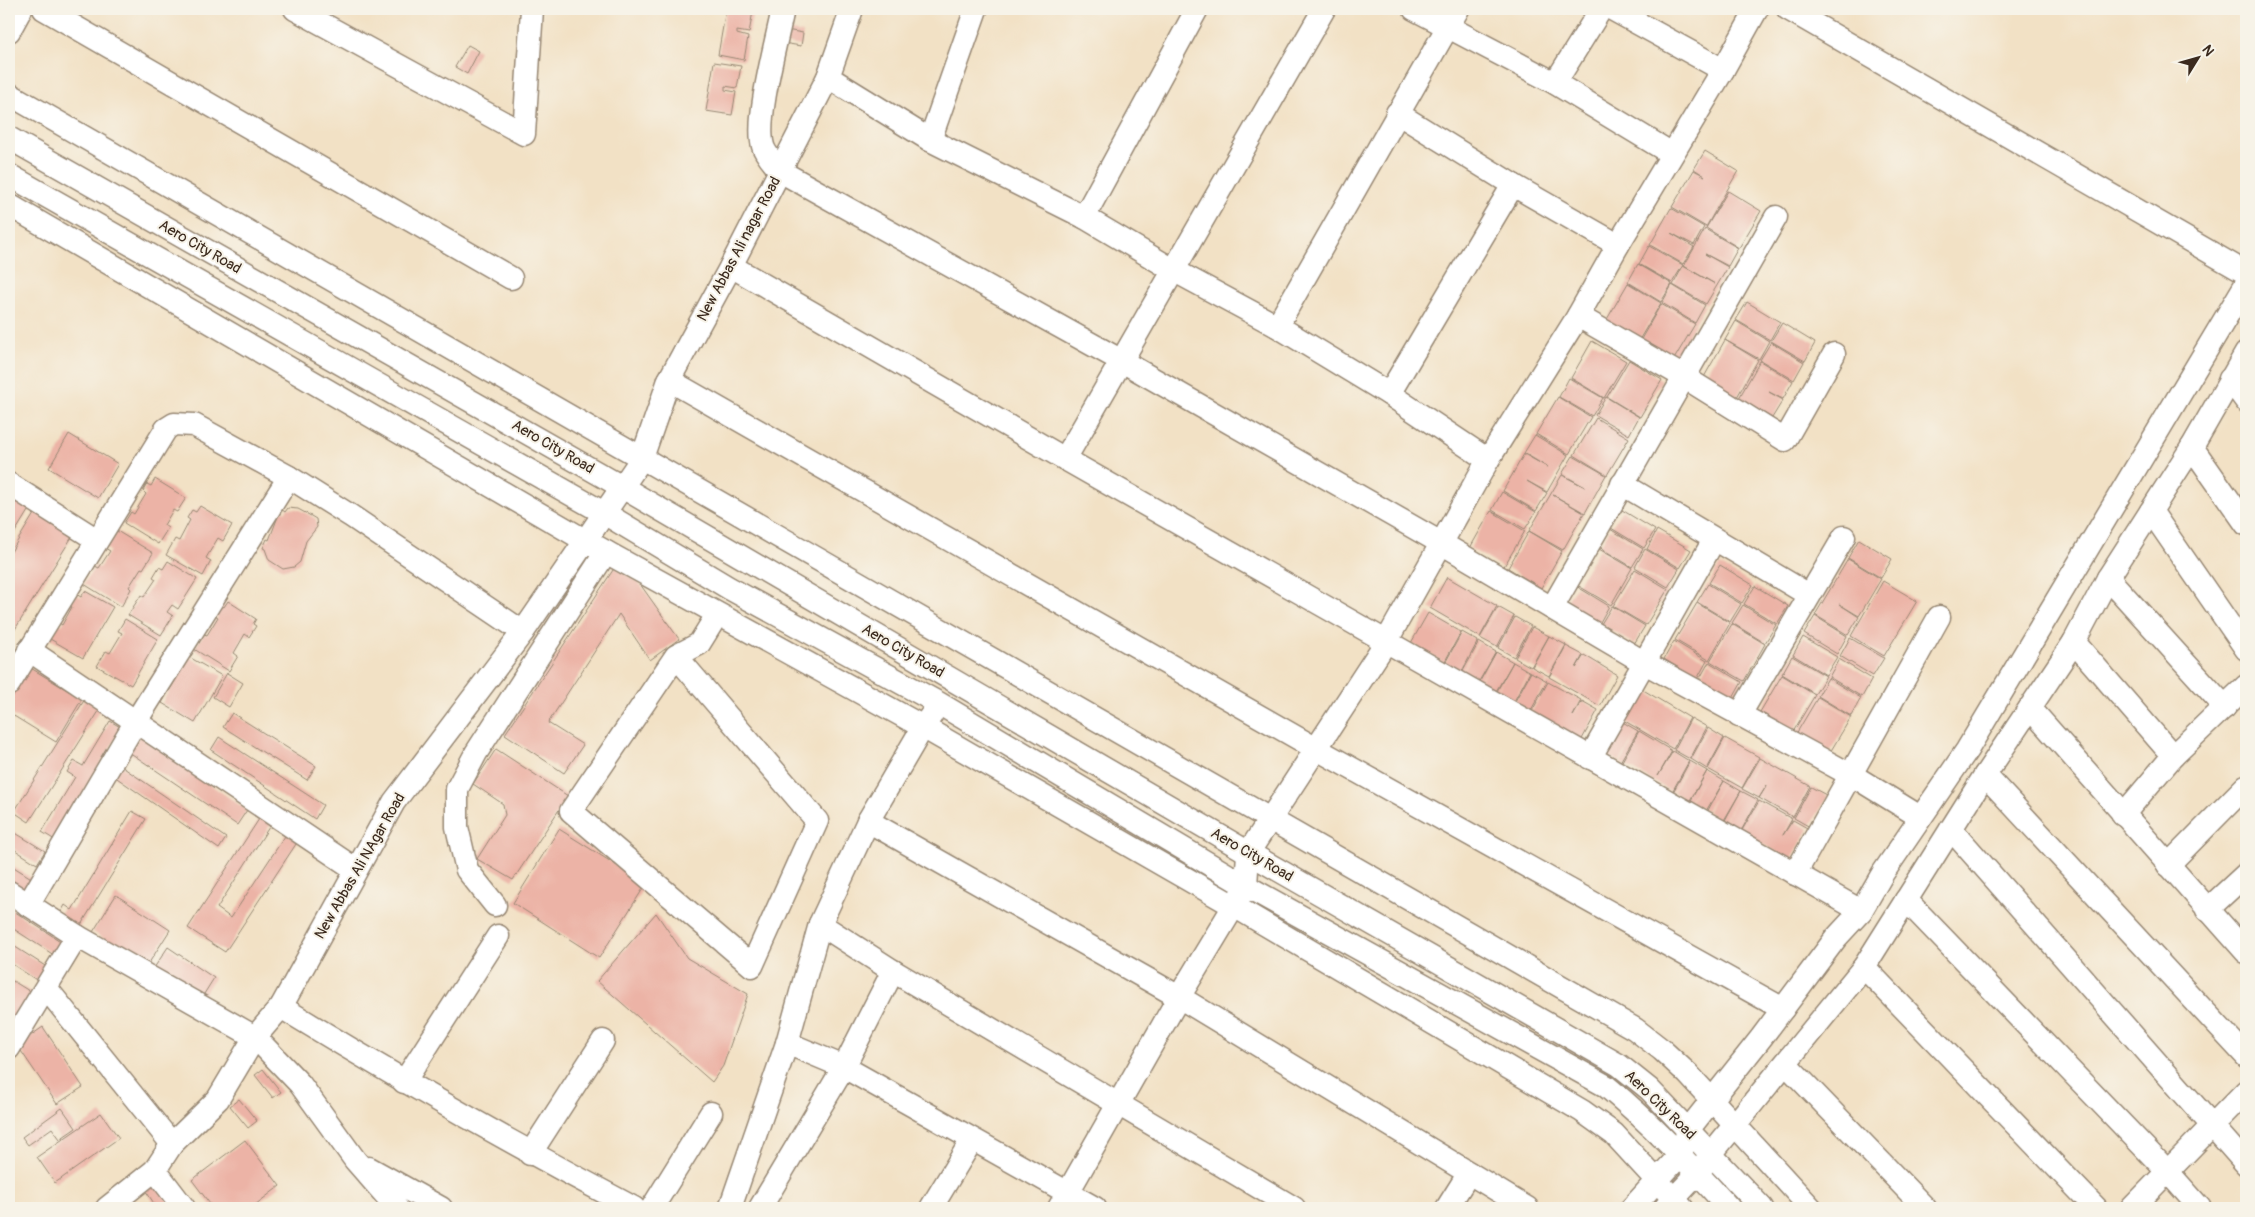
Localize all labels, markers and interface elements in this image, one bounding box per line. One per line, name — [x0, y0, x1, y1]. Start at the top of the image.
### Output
north arrow — [2172, 32, 2222, 82]
text: N — [2198, 42, 2218, 59]
street label: New Abbas Ali nagar Road — [693, 173, 785, 325]
street label: Aero City Road — [155, 216, 245, 278]
street label: Aero City Road — [508, 416, 598, 478]
street label: Aero City Road — [858, 620, 948, 682]
street label: New Abbas Ali NAgar Road — [310, 790, 410, 942]
street label: Aero City Road — [1207, 824, 1297, 886]
street label: Aero City Road — [1620, 1066, 1700, 1144]

